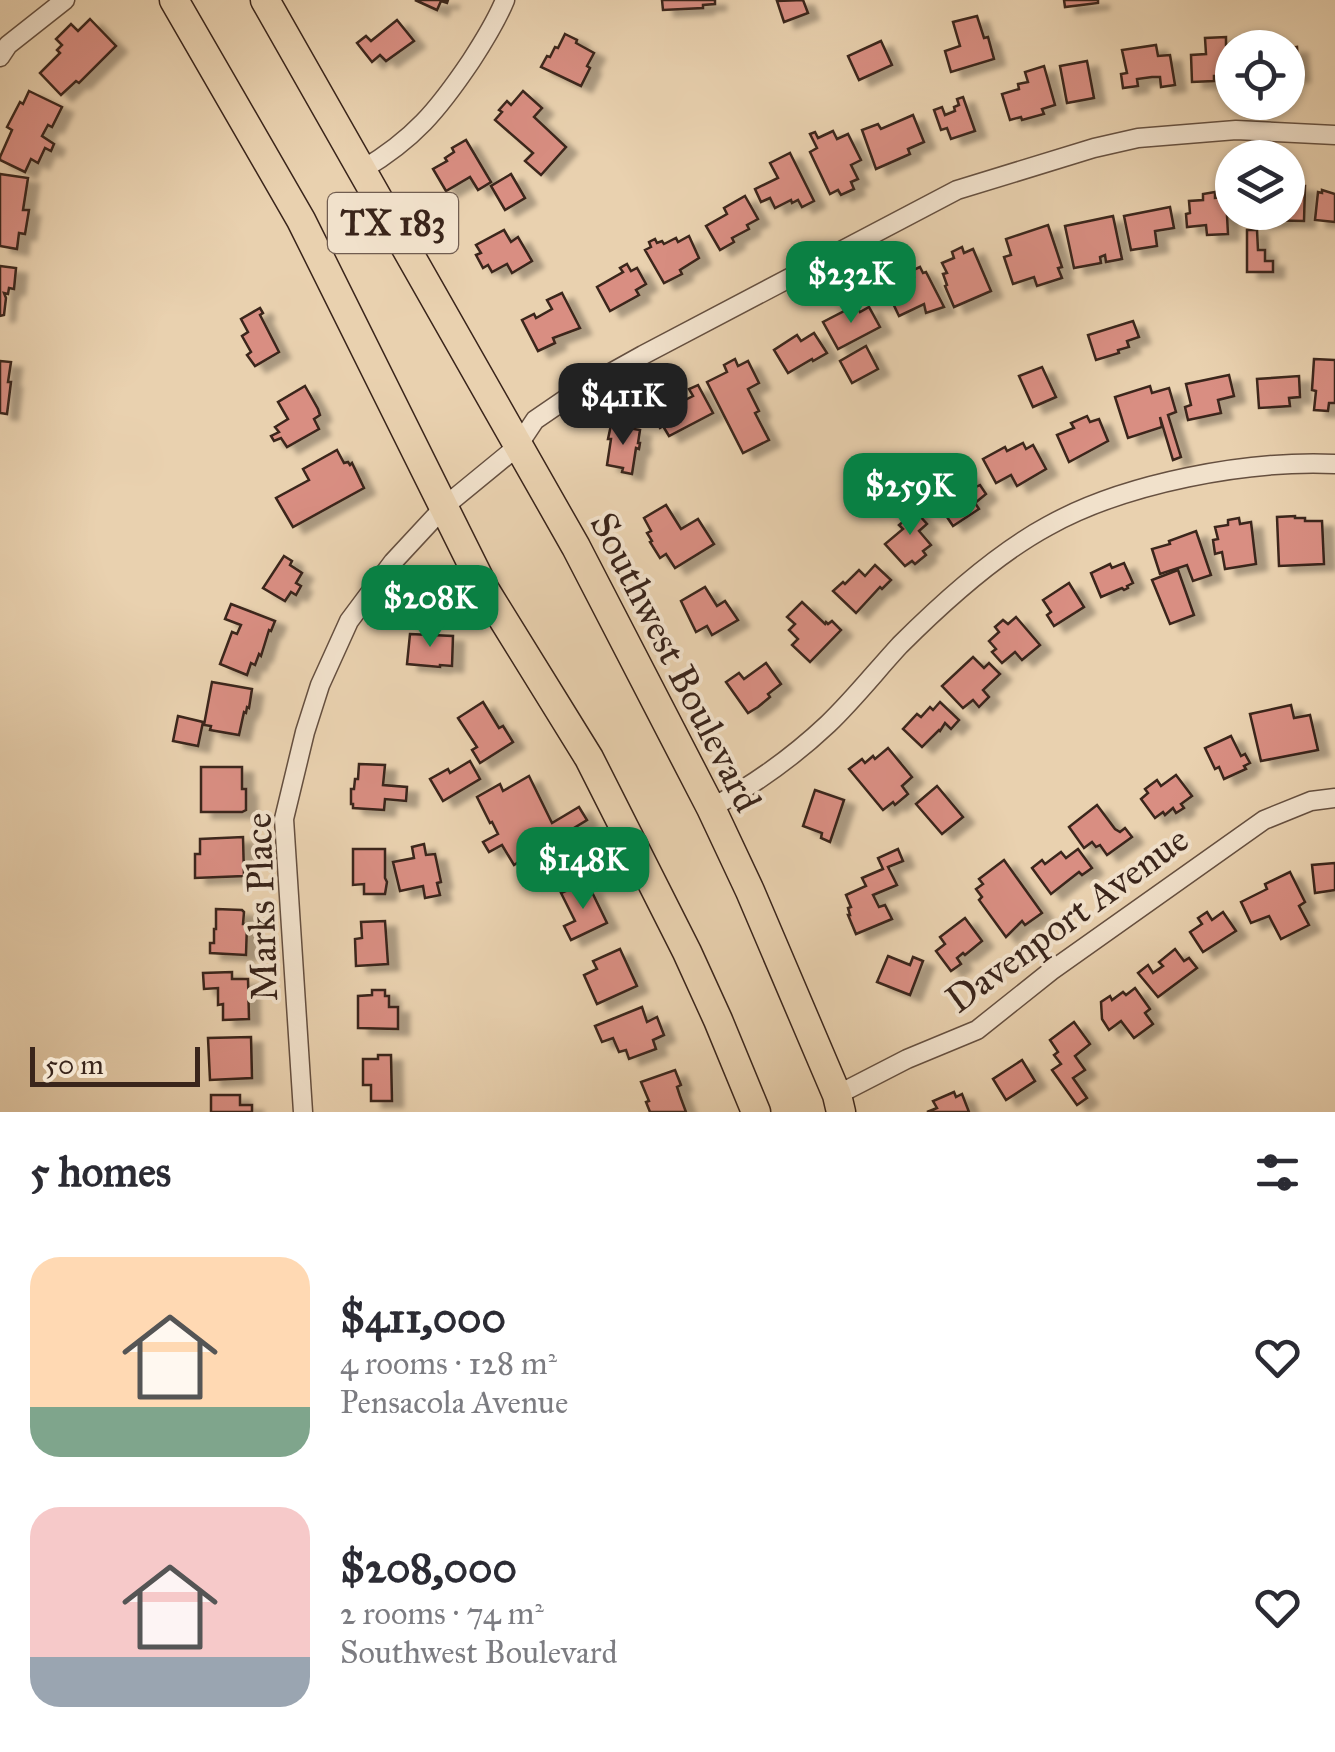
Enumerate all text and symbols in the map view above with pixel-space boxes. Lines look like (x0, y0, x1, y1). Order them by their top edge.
map controls (1215, 30, 1305, 230)
button: locate (1215, 30, 1305, 120)
button: layers (1215, 140, 1305, 230)
road number: TX 183 (328, 193, 458, 253)
pin: $232K (781, 241, 921, 326)
text: $232K (808, 254, 894, 293)
pin: $411K (553, 363, 693, 448)
text: $411K (580, 376, 666, 415)
pin: $259K (840, 453, 980, 538)
text: $259K (865, 466, 955, 505)
street label: Southwest Boulevard (581, 505, 771, 819)
pin: $208K (360, 565, 500, 650)
text: $208K (383, 578, 477, 617)
street label: Marks Place (235, 812, 287, 1002)
street label: Davenport Avenue (937, 816, 1197, 1022)
pin: $148K (513, 827, 653, 912)
text: $148K (538, 840, 628, 879)
scale bar (30, 1042, 200, 1086)
text: 50 m (45, 1047, 104, 1082)
icon: filters (1250, 1145, 1305, 1200)
text: 5 homes (30, 1146, 171, 1198)
text: $411,000 (340, 1292, 506, 1344)
icon: home (110, 1297, 230, 1417)
icon: heart (1250, 1330, 1305, 1385)
text: 4 rooms · 128 m² (340, 1344, 557, 1383)
text: Pensacola Avenue (340, 1383, 568, 1422)
text: $208,000 (340, 1542, 517, 1594)
icon: home (110, 1547, 230, 1667)
icon: heart (1250, 1580, 1305, 1635)
text: 2 rooms · 74 m² (340, 1594, 544, 1633)
text: Southwest Boulevard (340, 1633, 618, 1672)

